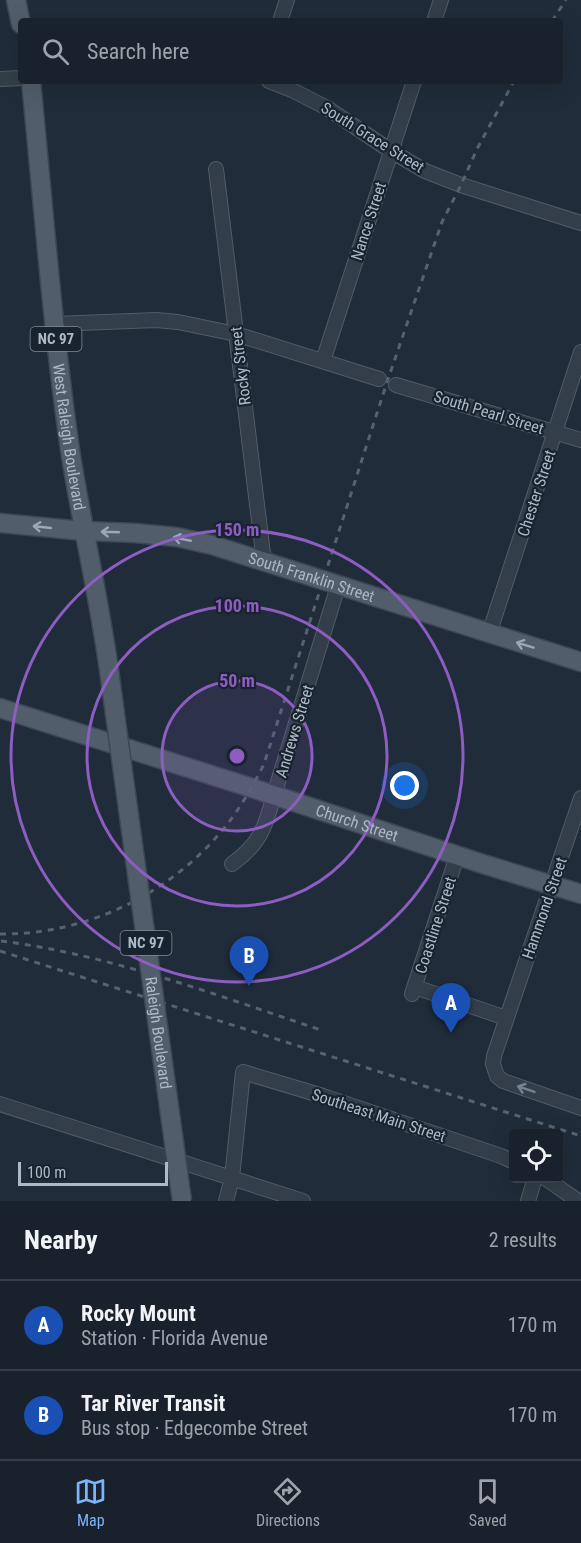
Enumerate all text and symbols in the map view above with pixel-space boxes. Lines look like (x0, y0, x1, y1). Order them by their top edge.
search box (18, 18, 563, 84)
icon: search (39, 35, 72, 68)
text: Search here (87, 39, 189, 64)
street label: South Grace Street (318, 98, 428, 177)
street label: Nance Street (347, 179, 390, 263)
street label: Rocky Street (226, 325, 255, 406)
road number: NC 97 (31, 327, 82, 351)
street label: West Raleigh Boulevard (49, 363, 89, 512)
street label: South Pearl Street (432, 387, 546, 438)
street label: Chester Street (514, 447, 559, 539)
text: 150 m (215, 519, 259, 540)
one-way arrow (32, 521, 52, 532)
one-way arrow (100, 526, 120, 538)
one-way arrow (173, 533, 192, 544)
street label: South Franklin Street (246, 548, 377, 606)
text: 100 m (215, 595, 259, 616)
one-way arrow (516, 639, 535, 650)
text: 50 m (219, 670, 255, 691)
street label: Andrews Street (271, 682, 318, 780)
centre of rings (227, 746, 247, 766)
your location (390, 771, 419, 800)
street label: Church Street (313, 801, 401, 846)
street label: Hammond Street (518, 854, 571, 962)
street label: Coastline Street (411, 874, 460, 976)
road number: NC 97 (120, 931, 172, 955)
pin: B (230, 936, 268, 986)
street label: Raleigh Boulevard (141, 976, 175, 1090)
pin: A (432, 984, 470, 1033)
one-way arrow (517, 1083, 536, 1094)
street label: Southeast Main Street (309, 1085, 448, 1146)
map controls (509, 1129, 563, 1183)
button: locate (509, 1129, 563, 1183)
scale bar (18, 1159, 168, 1186)
text: 100 m (27, 1163, 66, 1182)
text: Nearby (24, 1225, 98, 1255)
text: 2 results (489, 1228, 557, 1252)
text: Rocky Mount (81, 1301, 196, 1326)
text: A (38, 1313, 49, 1337)
text: 170 m (508, 1313, 557, 1337)
text: Station · Florida Avenue (81, 1326, 268, 1350)
text: Tar River Transit (81, 1391, 225, 1416)
text: B (38, 1403, 49, 1427)
text: 170 m (508, 1403, 557, 1427)
text: Bus stop · Edgecombe Street (81, 1416, 308, 1440)
tab: Map (74, 1475, 107, 1530)
tab: Directions (256, 1475, 320, 1530)
tab: Saved (469, 1475, 507, 1530)

